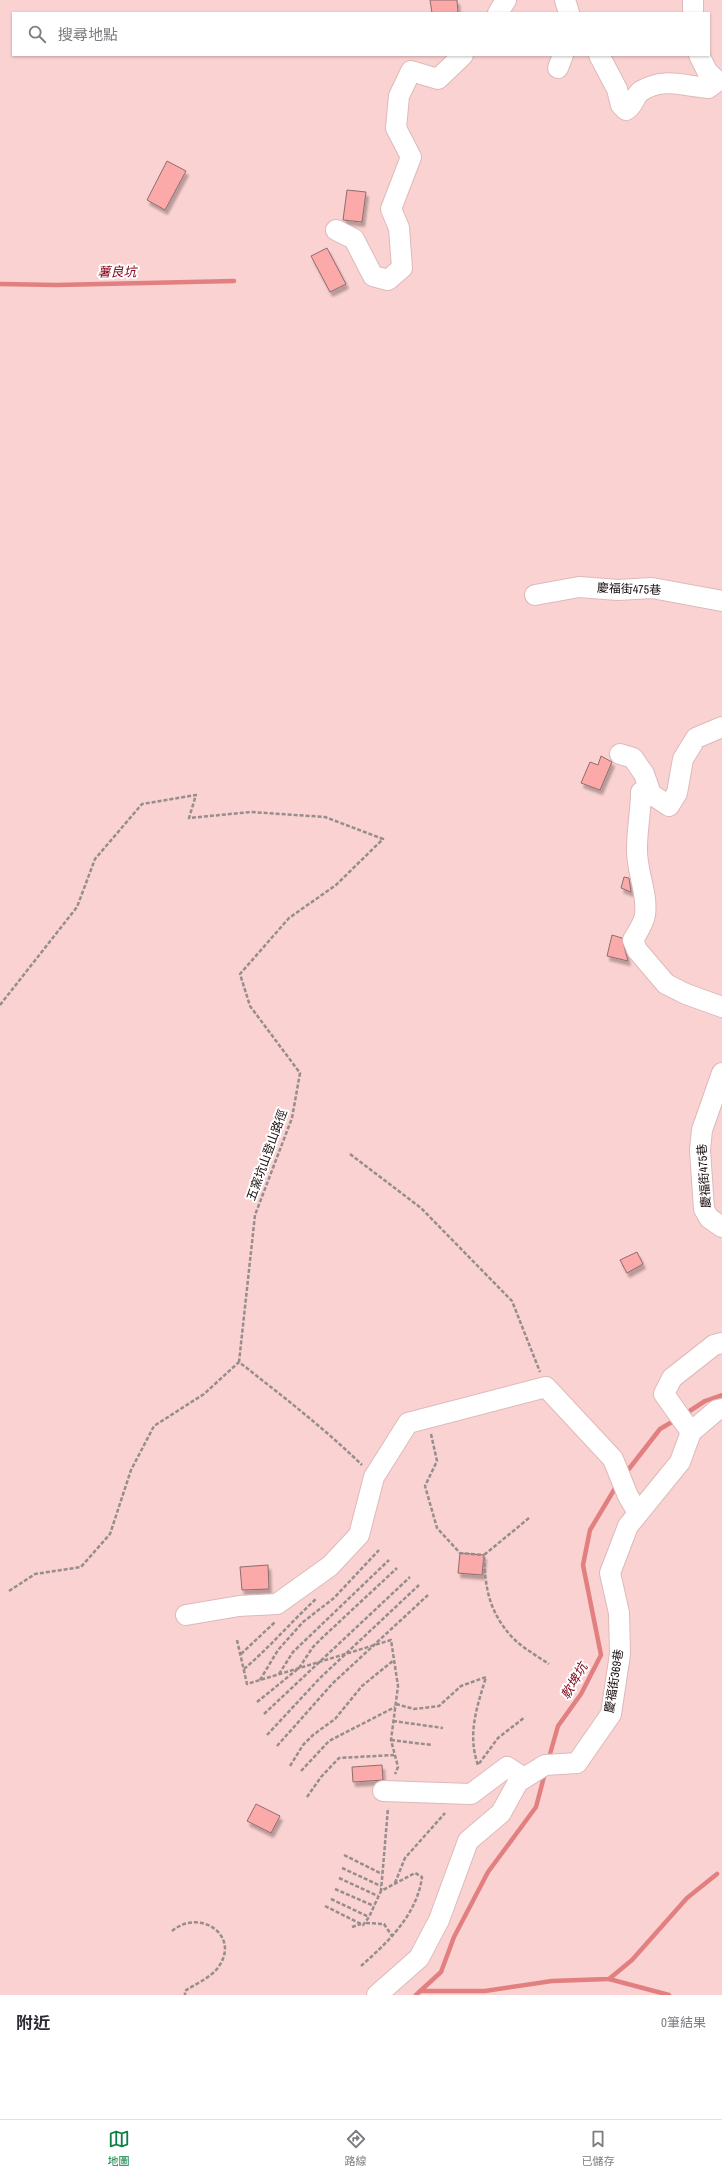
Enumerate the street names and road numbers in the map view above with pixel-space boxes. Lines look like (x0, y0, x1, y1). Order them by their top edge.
street label: 慶福街475巷 (597, 580, 661, 598)
street label: 五窯坑山登山路徑 (243, 1107, 291, 1203)
street label: 慶福街475巷 (694, 1143, 714, 1209)
street label: 慶福街369巷 (601, 1648, 627, 1714)

